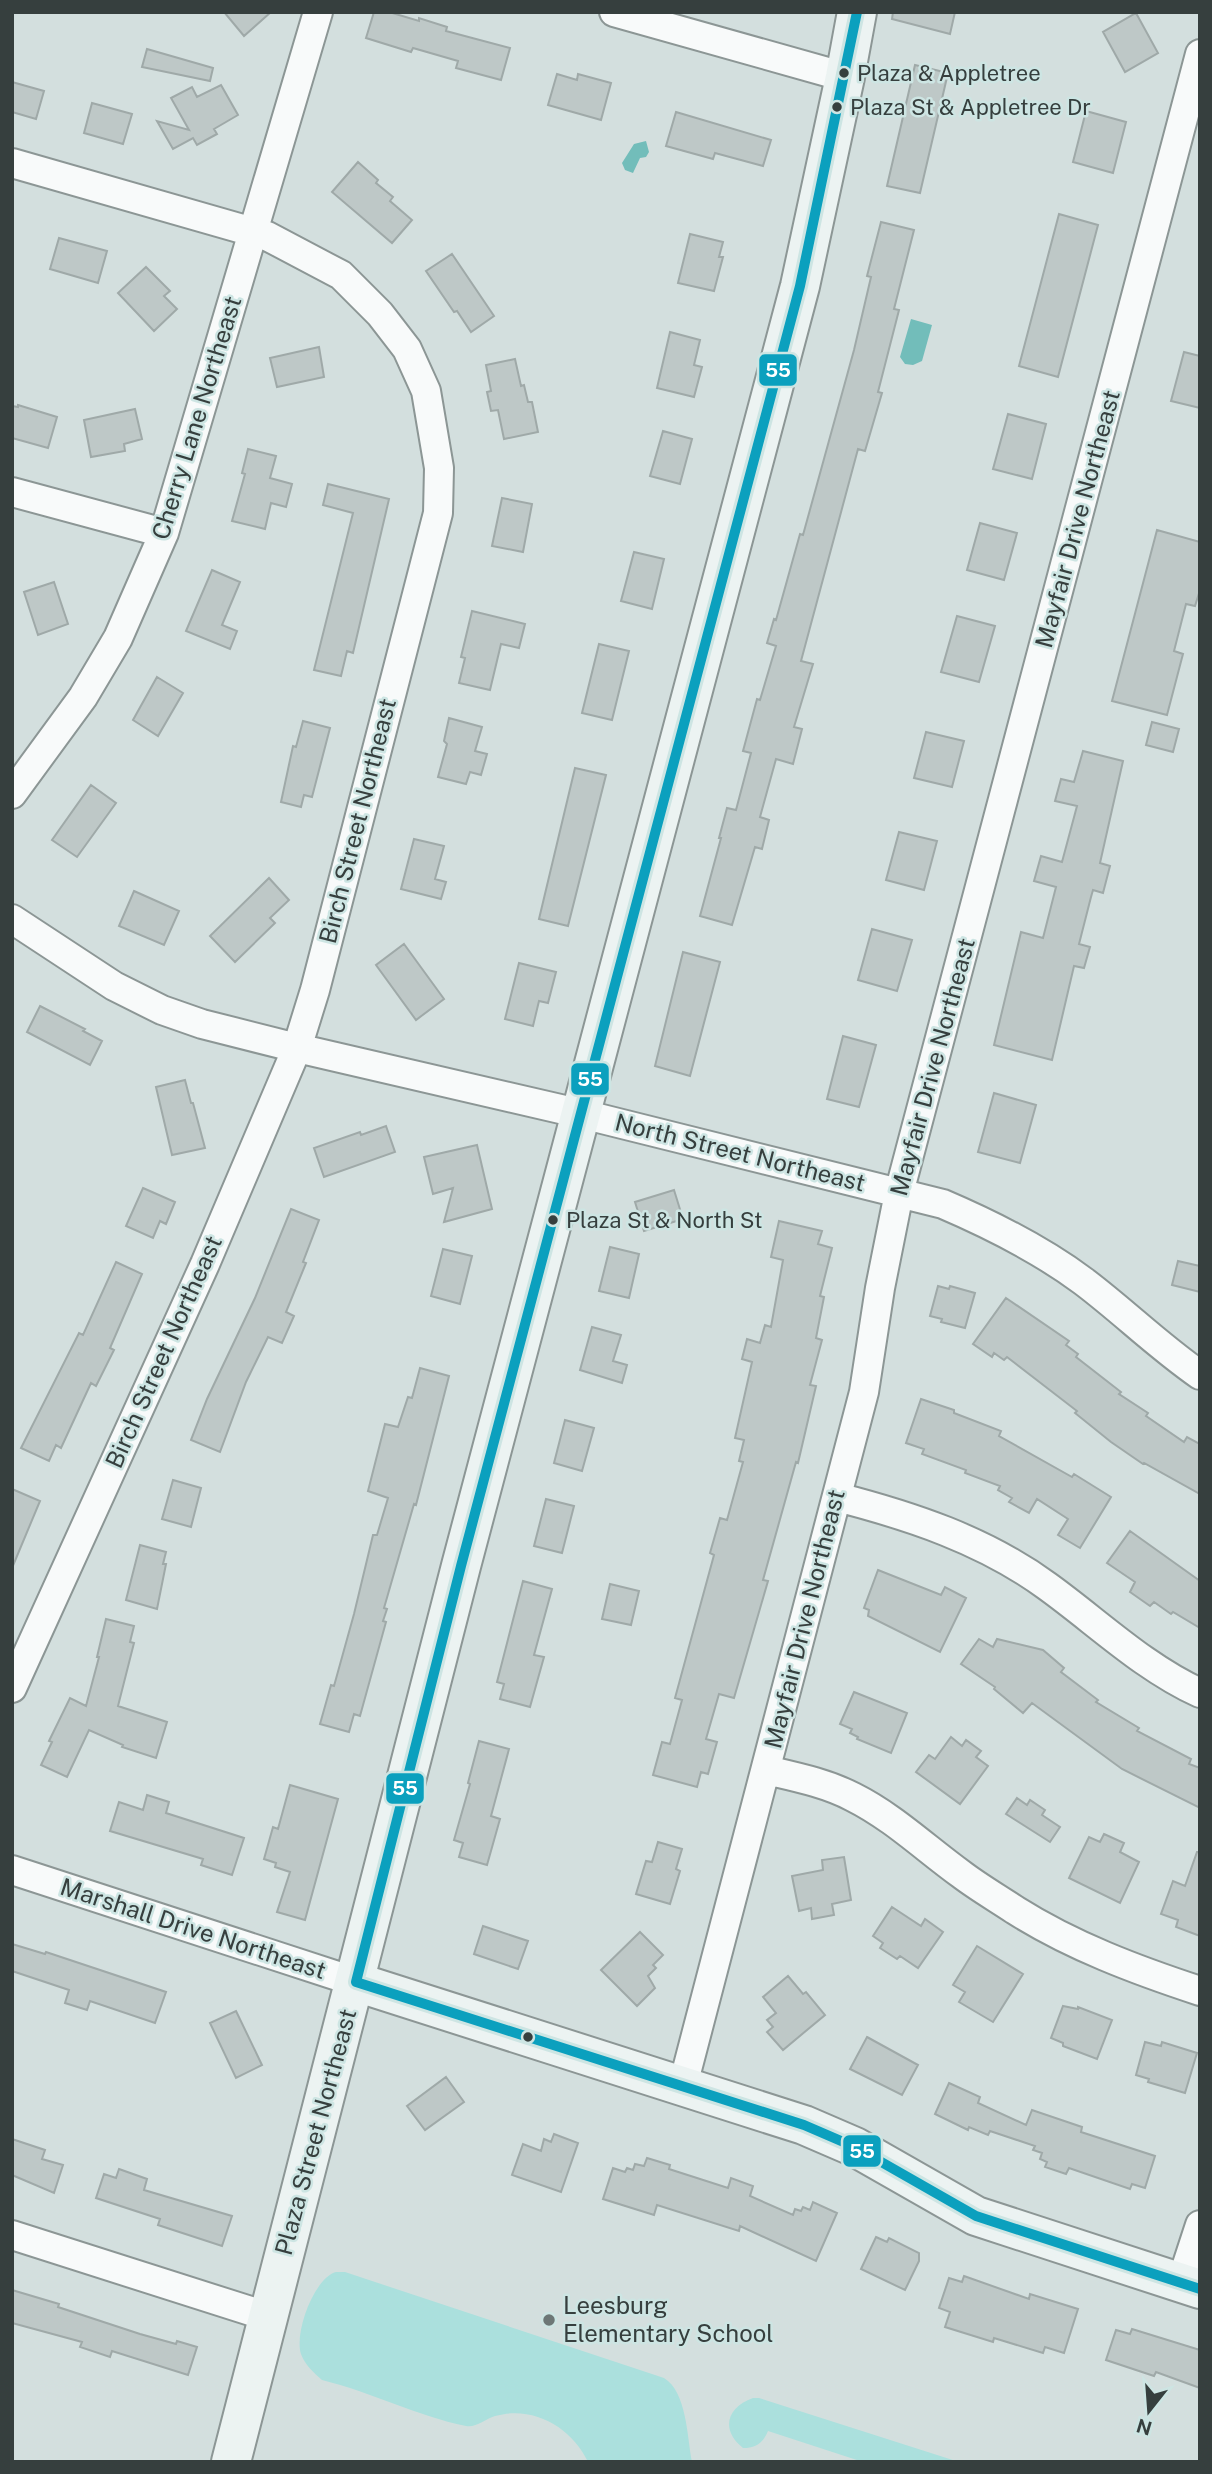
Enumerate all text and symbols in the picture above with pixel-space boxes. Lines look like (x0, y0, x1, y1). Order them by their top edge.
place label: Plaza & Appletree (857, 60, 1041, 86)
marker: Plaza & Appletree (837, 66, 851, 80)
place label: Plaza St & Appletree Dr (850, 94, 1091, 120)
marker: Plaza St & Appletree Dr (830, 100, 844, 114)
street label: Cherry Lane Northeast (146, 293, 246, 543)
line badge: 55 (758, 353, 798, 387)
text: 55 (765, 359, 791, 381)
street label: Mayfair Drive Northeast (1029, 387, 1125, 651)
street label: Birch Street Northeast (313, 695, 401, 946)
street label: Mayfair Drive Northeast (884, 935, 980, 1199)
line badge: 55 (570, 1062, 610, 1096)
text: 55 (577, 1068, 603, 1090)
street label: North Street Northeast (612, 1107, 868, 1197)
place label: Plaza St & North St (566, 1207, 763, 1233)
marker: Plaza St & North St (546, 1213, 560, 1227)
street label: Birch Street Northeast (99, 1231, 227, 1472)
street label: Mayfair Drive Northeast (758, 1486, 850, 1751)
line badge: 55 (385, 1772, 425, 1805)
text: 55 (392, 1777, 418, 1799)
street label: Marshall Drive Northeast (57, 1872, 330, 1984)
street label: Plaza Street Northeast (269, 2006, 361, 2258)
unlabelled marker (521, 2030, 535, 2044)
line badge: 55 (842, 2134, 882, 2168)
text: 55 (849, 2140, 875, 2162)
place label: Leesburg Elementary School (563, 2291, 774, 2347)
marker: Leesburg Elementary School (541, 2312, 557, 2328)
north arrow (1114, 2376, 1184, 2446)
text: N (1134, 2415, 1154, 2440)

